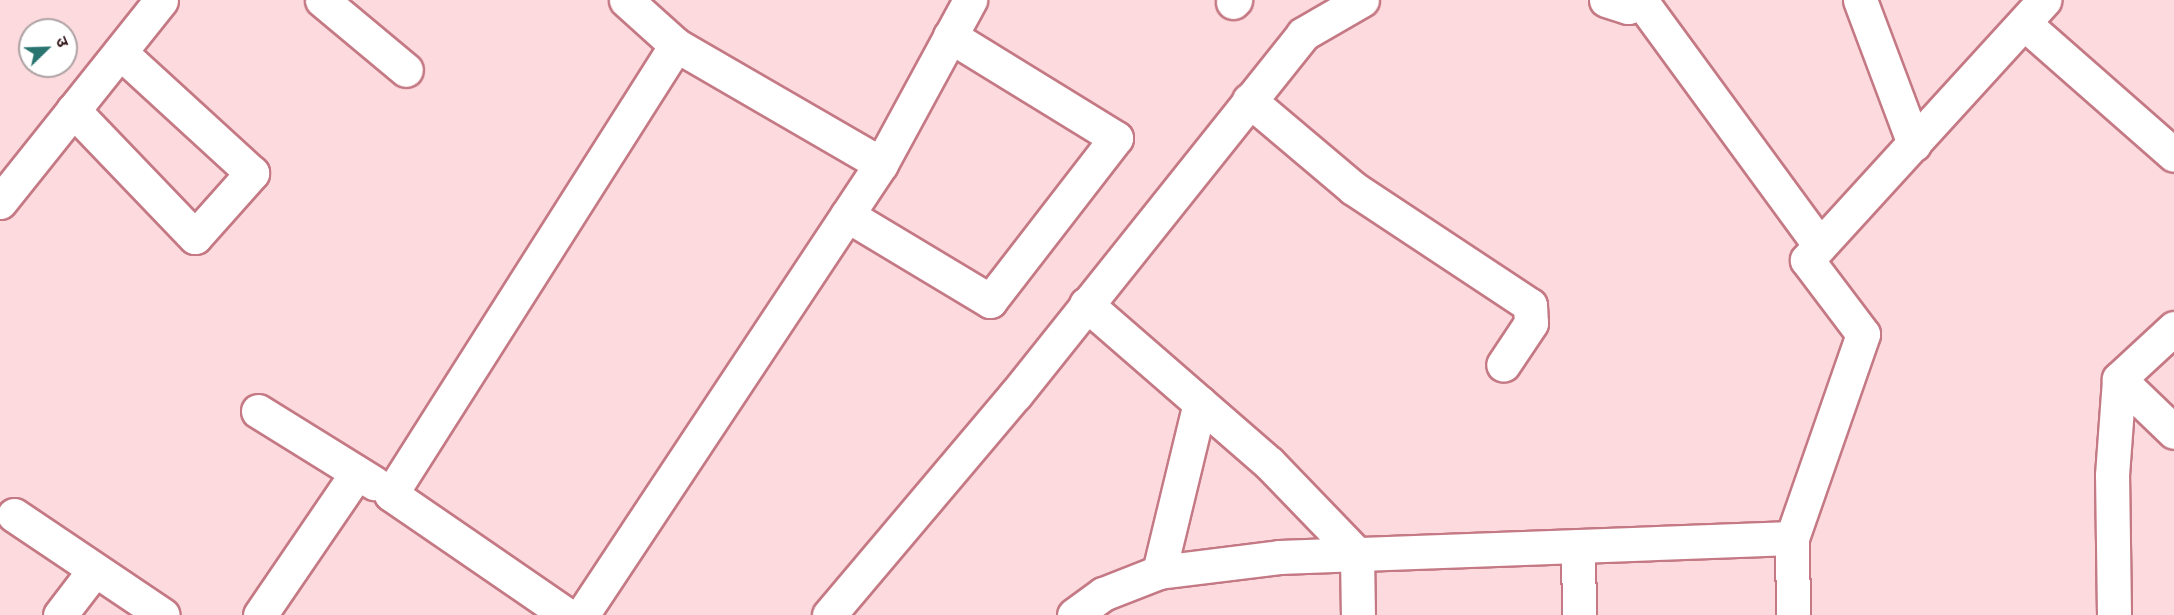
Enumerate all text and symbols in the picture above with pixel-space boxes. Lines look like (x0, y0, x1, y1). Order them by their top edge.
north arrow (18, 18, 78, 78)
text: उ (51, 33, 75, 50)

